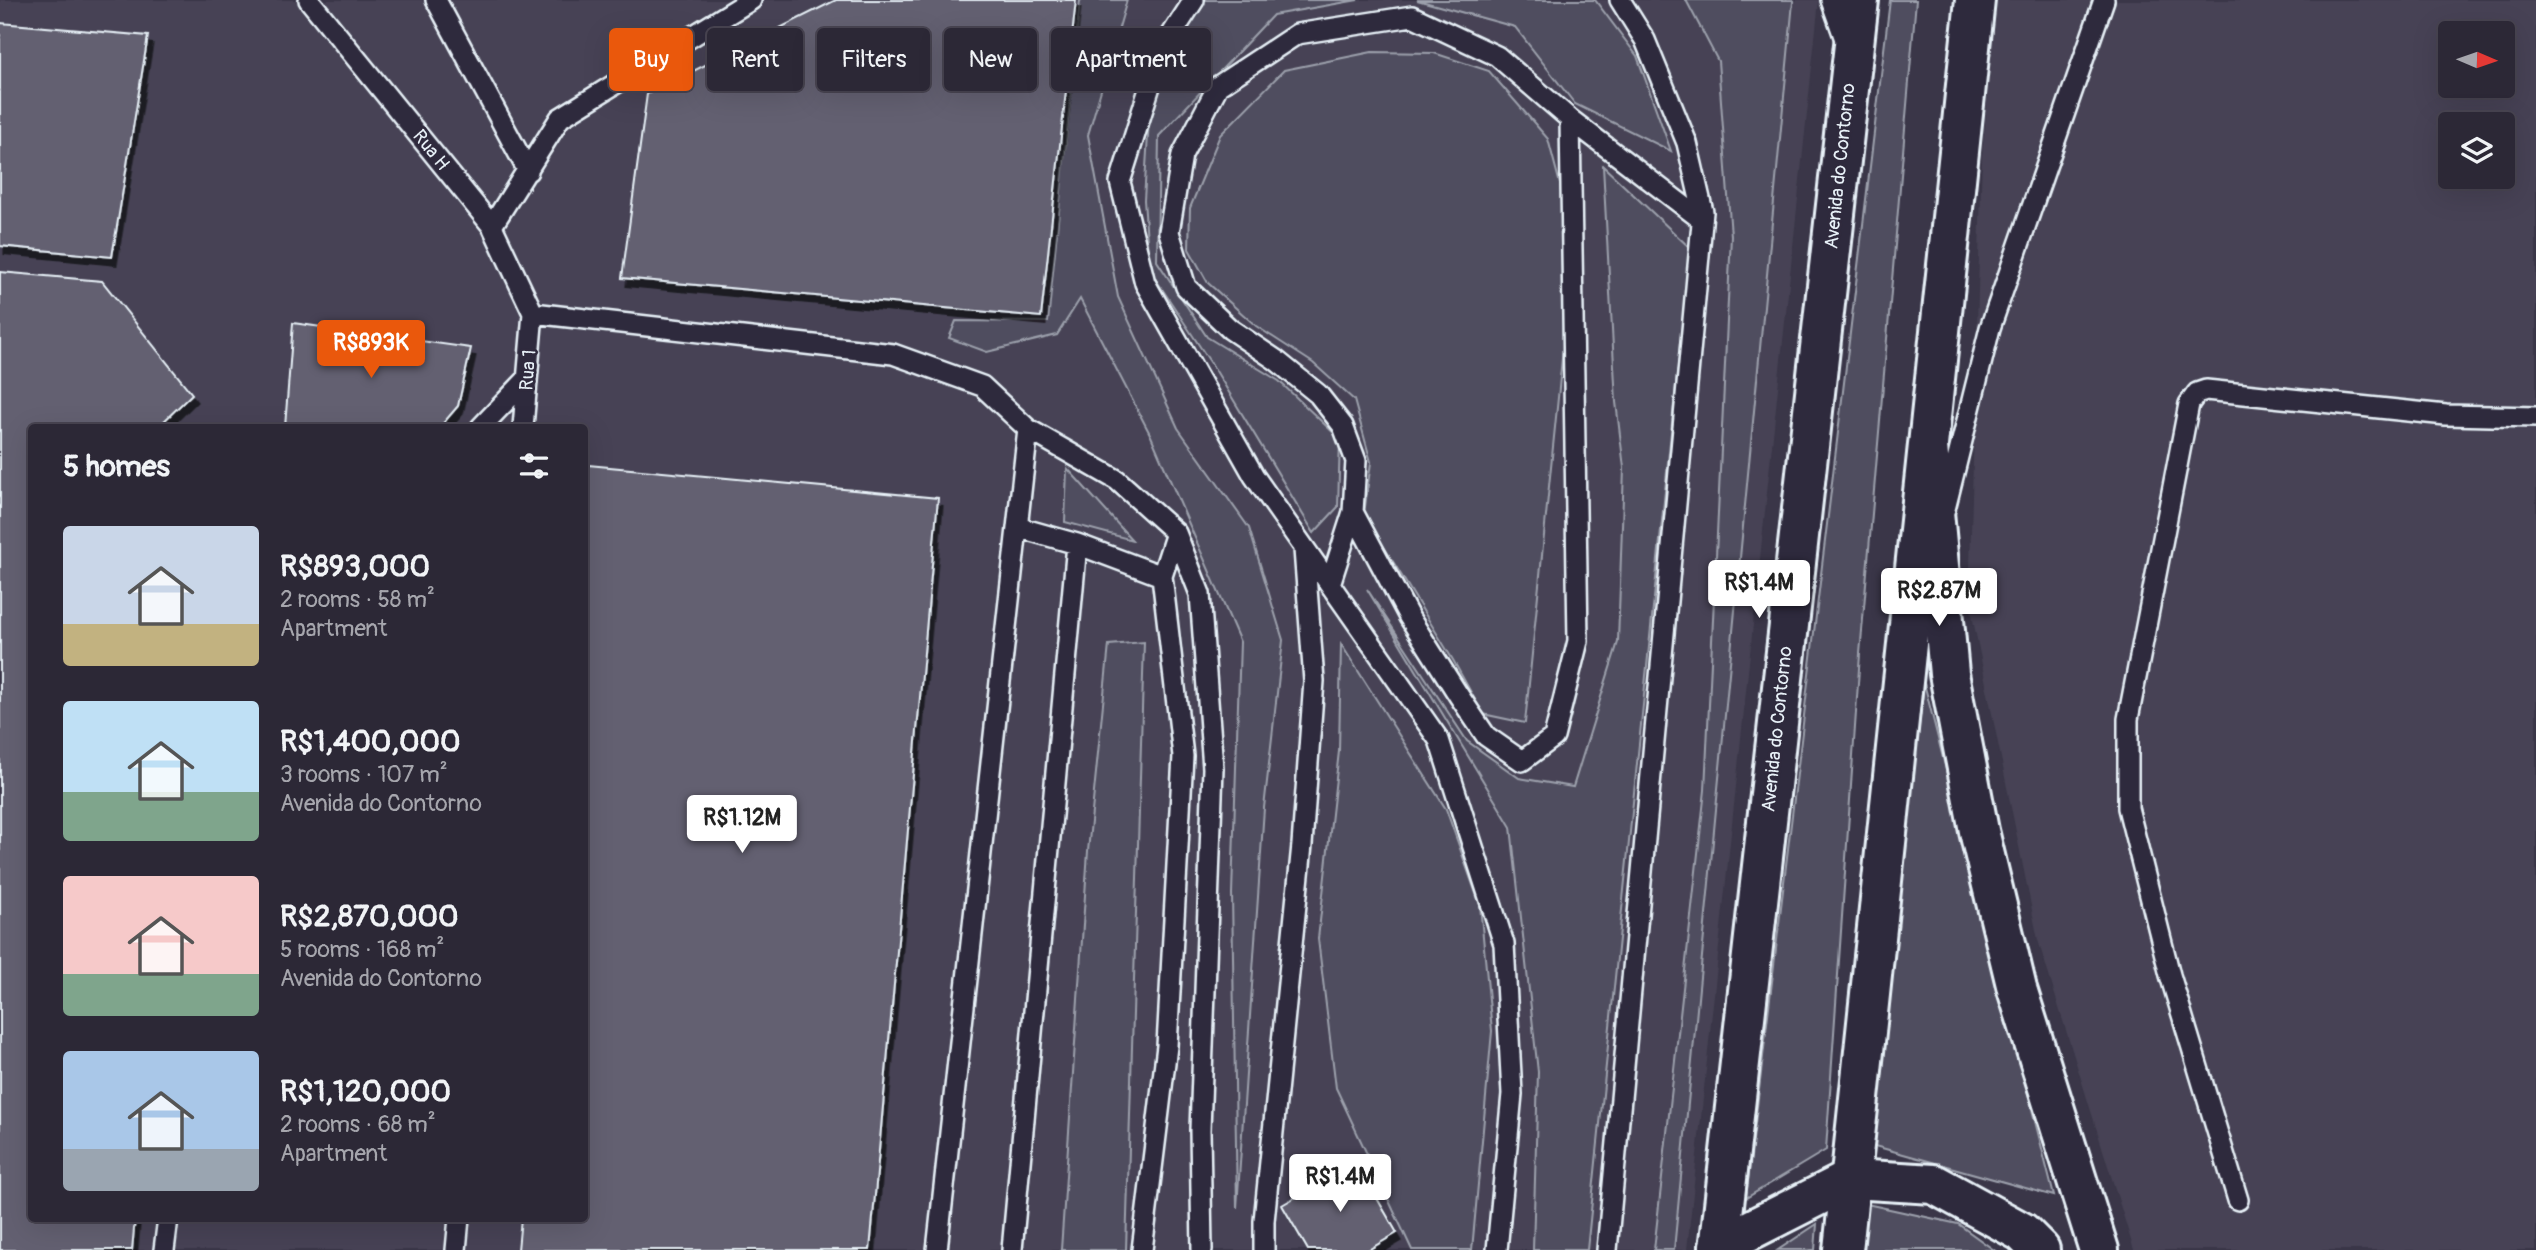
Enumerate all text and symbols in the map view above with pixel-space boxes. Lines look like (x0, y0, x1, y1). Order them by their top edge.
north arrow (2438, 21, 2515, 98)
map controls (2438, 21, 2515, 189)
chip: Buy (609, 28, 693, 91)
chip: Rent (707, 28, 803, 91)
chip: Filters (817, 28, 930, 91)
chip: New (944, 28, 1037, 91)
chip: Apartment (1051, 28, 1211, 91)
street label: Avenida do Contorno (1819, 82, 1861, 250)
button: layers (2438, 112, 2515, 189)
street label: Rua H (407, 125, 455, 175)
pin: R$893K (314, 320, 428, 380)
text: R$893K (333, 328, 409, 357)
street label: Rua 1 (514, 349, 542, 391)
icon: filters (515, 447, 553, 485)
text: 5 homes (63, 448, 170, 485)
text: R$893,000 (280, 548, 430, 585)
icon: home (119, 554, 203, 638)
pin: R$1.4M (1702, 560, 1816, 620)
text: R$1.4M (1724, 568, 1794, 597)
pin: R$2.87M (1874, 568, 2004, 628)
text: R$2.87M (1897, 576, 1981, 605)
text: 2 rooms · 58 m² (280, 585, 435, 614)
text: Apartment (280, 614, 387, 643)
street label: Avenida do Contorno (1756, 645, 1798, 813)
text: R$1,400,000 (280, 723, 460, 760)
icon: home (119, 729, 203, 813)
text: 3 rooms · 107 m² (280, 760, 448, 789)
text: Avenida do Contorno (280, 789, 482, 818)
pin: R$1.12M (677, 796, 807, 855)
text: R$1.12M (703, 803, 781, 832)
text: R$2,870,000 (280, 898, 459, 935)
icon: home (119, 904, 203, 988)
text: 5 rooms · 168 m² (280, 935, 444, 964)
text: Avenida do Contorno (280, 964, 482, 993)
text: R$1,120,000 (280, 1073, 451, 1110)
icon: home (119, 1079, 203, 1163)
text: 2 rooms · 68 m² (280, 1110, 436, 1139)
text: Apartment (280, 1139, 387, 1168)
pin: R$1.4M (1283, 1154, 1397, 1214)
text: R$1.4M (1305, 1162, 1375, 1191)

